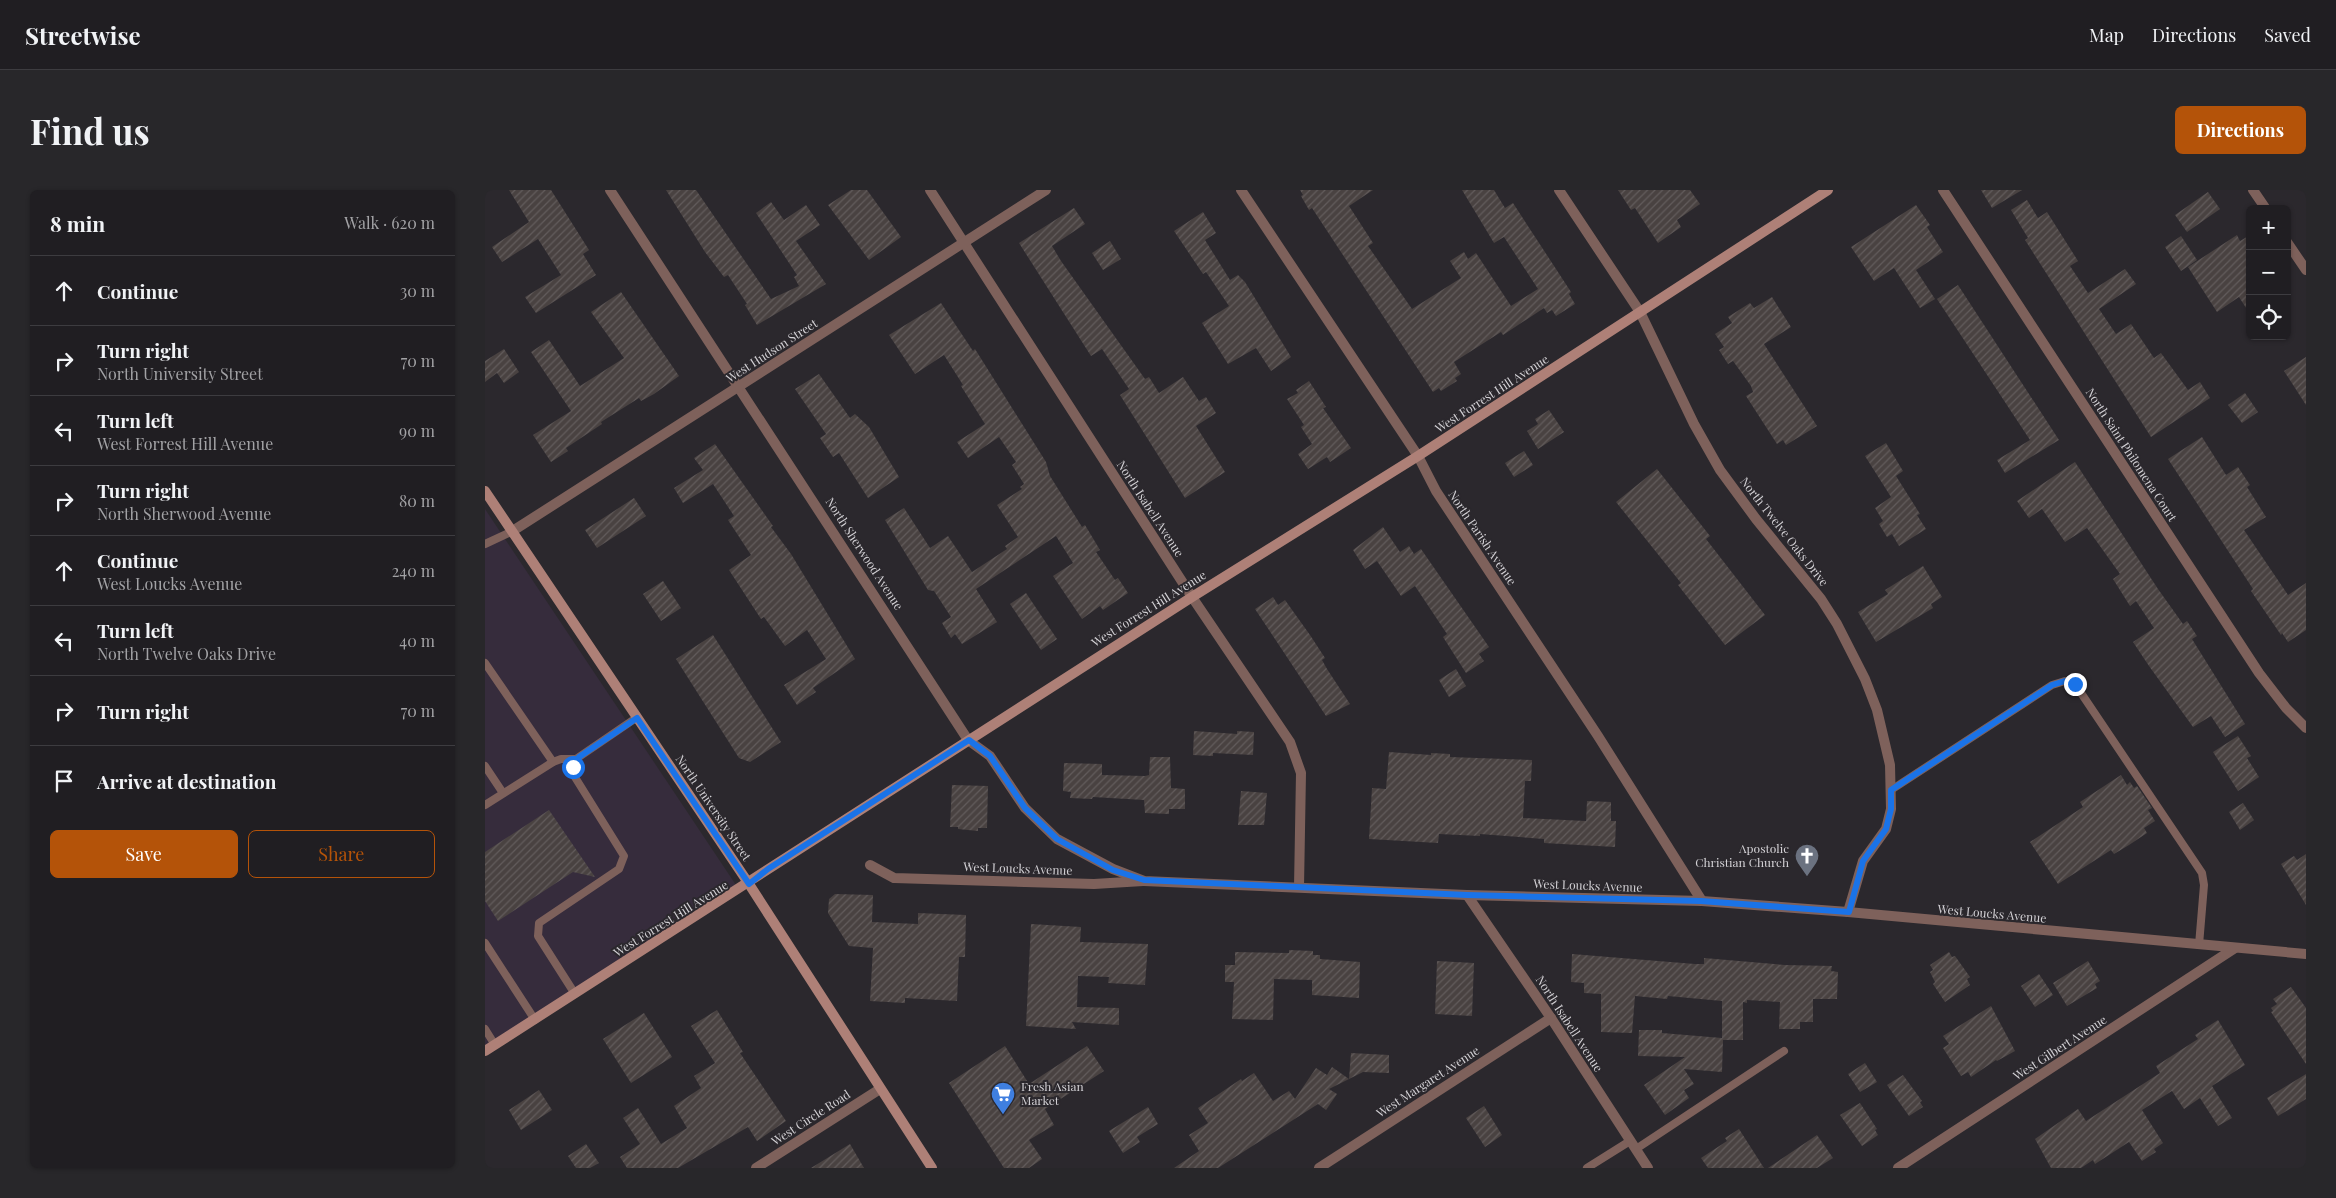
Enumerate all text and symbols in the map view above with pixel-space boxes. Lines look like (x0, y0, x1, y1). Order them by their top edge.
text: Streetwise (25, 19, 141, 51)
text: Map (2089, 23, 2124, 47)
text: Directions (2152, 23, 2236, 47)
text: Saved (2264, 23, 2311, 47)
button: Directions (2175, 106, 2306, 154)
text: Find us (30, 107, 150, 154)
map controls (2246, 205, 2291, 340)
button: + (2246, 205, 2291, 250)
text: 8 min (50, 209, 105, 237)
text: Walk · 620 m (344, 212, 435, 233)
button: − (2246, 250, 2291, 295)
icon: ahead (50, 277, 78, 305)
text: Continue (97, 278, 178, 304)
text: 30 m (400, 280, 435, 301)
button: locate (2246, 295, 2291, 340)
street label: West Hudson Street (722, 314, 821, 386)
text: Turn right (97, 337, 189, 363)
icon: right (50, 347, 78, 375)
text: 70 m (401, 350, 435, 371)
street label: West Forrest Hill Avenue (1431, 350, 1551, 436)
text: North University Street (97, 363, 263, 384)
street label: North Saint Philomena Court (2083, 385, 2181, 525)
text: Turn left (97, 407, 174, 433)
icon: left (50, 417, 78, 445)
text: 90 m (399, 420, 435, 441)
text: West Forrest Hill Avenue (97, 433, 273, 454)
street label: North Isabell Avenue (1114, 457, 1188, 560)
street label: North Twelve Oaks Drive (1737, 474, 1832, 589)
text: Turn right (97, 477, 189, 503)
icon: right (50, 487, 78, 515)
street label: North Parish Avenue (1445, 487, 1520, 588)
text: 80 m (399, 490, 435, 511)
street label: North Sherwood Avenue (822, 494, 907, 613)
text: North Sherwood Avenue (97, 503, 271, 524)
text: Continue (97, 547, 178, 573)
icon: ahead (50, 557, 78, 585)
text: 240 m (392, 560, 435, 581)
street label: West Forrest Hill Avenue (1087, 566, 1209, 650)
text: West Loucks Avenue (97, 573, 242, 594)
text: Turn left (97, 617, 174, 643)
icon: left (50, 627, 78, 655)
text: 40 m (399, 630, 435, 651)
text: North Twelve Oaks Drive (97, 643, 276, 664)
route end (2064, 673, 2087, 696)
icon: right (50, 697, 78, 725)
text: Turn right (97, 698, 189, 724)
text: 70 m (401, 700, 435, 721)
street label: North University Street (672, 751, 756, 864)
route start (562, 756, 585, 779)
icon: arrive (50, 767, 78, 795)
text: Arrive at destination (97, 768, 277, 794)
button: Save (50, 830, 238, 878)
button: Share (248, 830, 435, 878)
place label: Apostolic Christian Church (1695, 840, 1789, 870)
church icon: Apostolic Christian Church (1794, 843, 1820, 877)
street label: West Loucks Avenue (962, 858, 1073, 878)
street label: West Loucks Avenue (1532, 875, 1643, 895)
street label: West Forrest Hill Avenue (609, 876, 731, 960)
street label: West Loucks Avenue (1936, 900, 2047, 926)
street label: North Isabell Avenue (1533, 972, 1607, 1075)
street label: West Gilbert Avenue (2009, 1011, 2109, 1084)
street label: West Margaret Avenue (1372, 1042, 1482, 1121)
place label: Fresh Asian Market (1021, 1078, 1084, 1108)
supermarket icon: Fresh Asian Market (990, 1081, 1016, 1115)
street label: West Circle Road (767, 1086, 853, 1149)

